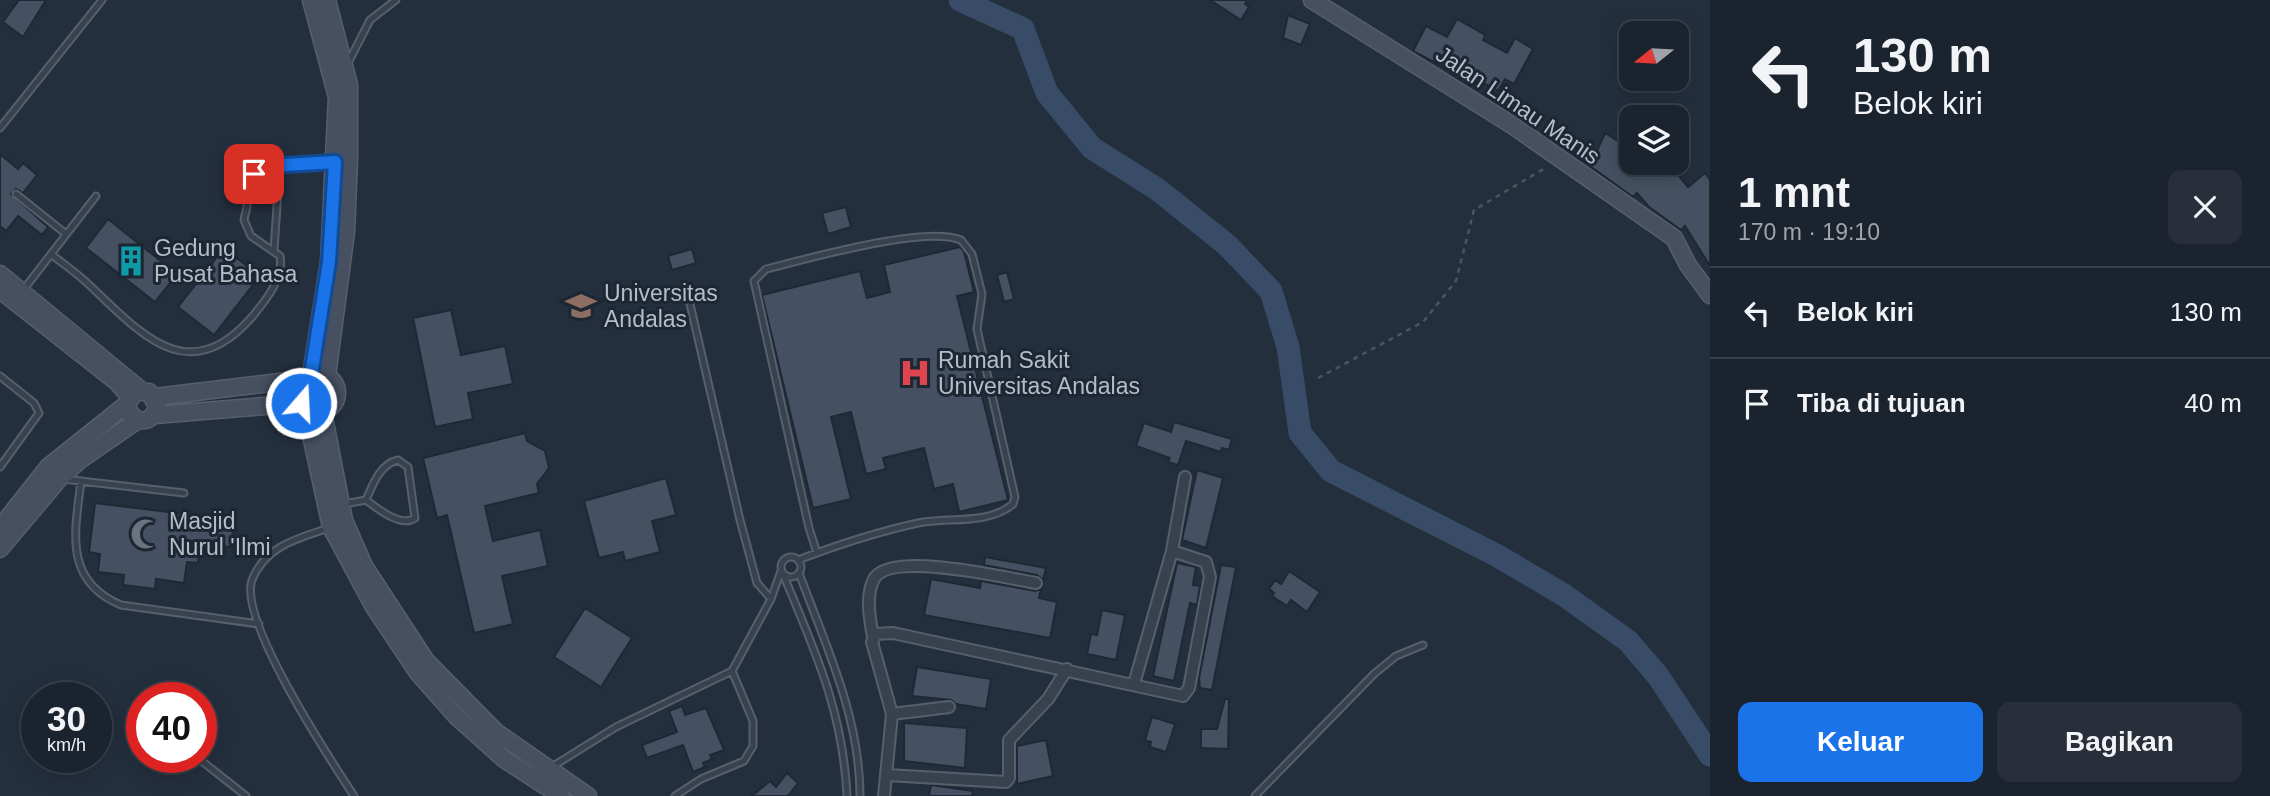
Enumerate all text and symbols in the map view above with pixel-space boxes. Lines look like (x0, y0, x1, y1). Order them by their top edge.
north arrow (1619, 21, 1689, 91)
map controls (1619, 21, 1689, 175)
icon: left (1738, 28, 1829, 119)
text: 130 m (1853, 28, 1992, 82)
street label: Jalan Limau Manis (1431, 41, 1605, 169)
text: Belok kiri (1853, 85, 1983, 121)
button: layers (1619, 105, 1689, 175)
pin (224, 144, 284, 204)
icon: arrive (235, 155, 273, 193)
text: 1 mnt (1738, 169, 1850, 216)
button: close (2168, 170, 2242, 244)
text: 170 m · 19:10 (1738, 219, 1880, 245)
place label: Gedung Pusat Bahasa (154, 235, 297, 287)
building icon: Gedung Pusat Bahasa (114, 244, 148, 278)
place label: Universitas Andalas (604, 280, 718, 332)
school or university icon: Universitas Andalas (564, 289, 598, 323)
icon: left (1738, 294, 1776, 332)
text: Belok kiri (1797, 297, 1914, 327)
text: 130 m (2170, 297, 2242, 327)
place label: Rumah Sakit Universitas Andalas (938, 347, 1140, 399)
hospital icon: Rumah Sakit Universitas Andalas (898, 356, 932, 390)
position arrow (264, 366, 338, 440)
icon: arrive (1738, 385, 1776, 423)
text: Tiba di tujuan (1797, 388, 1966, 418)
text: 40 m (2184, 388, 2242, 418)
place label: Masjid Nurul 'Ilmi (169, 508, 271, 560)
mosque icon: Masjid Nurul 'Ilmi (129, 517, 163, 551)
speed limit sign: 40 (126, 682, 217, 773)
text: 30 (47, 699, 86, 738)
button: Keluar (1738, 702, 1983, 782)
button: Bagikan (1997, 702, 2242, 782)
text: km/h (47, 735, 86, 755)

